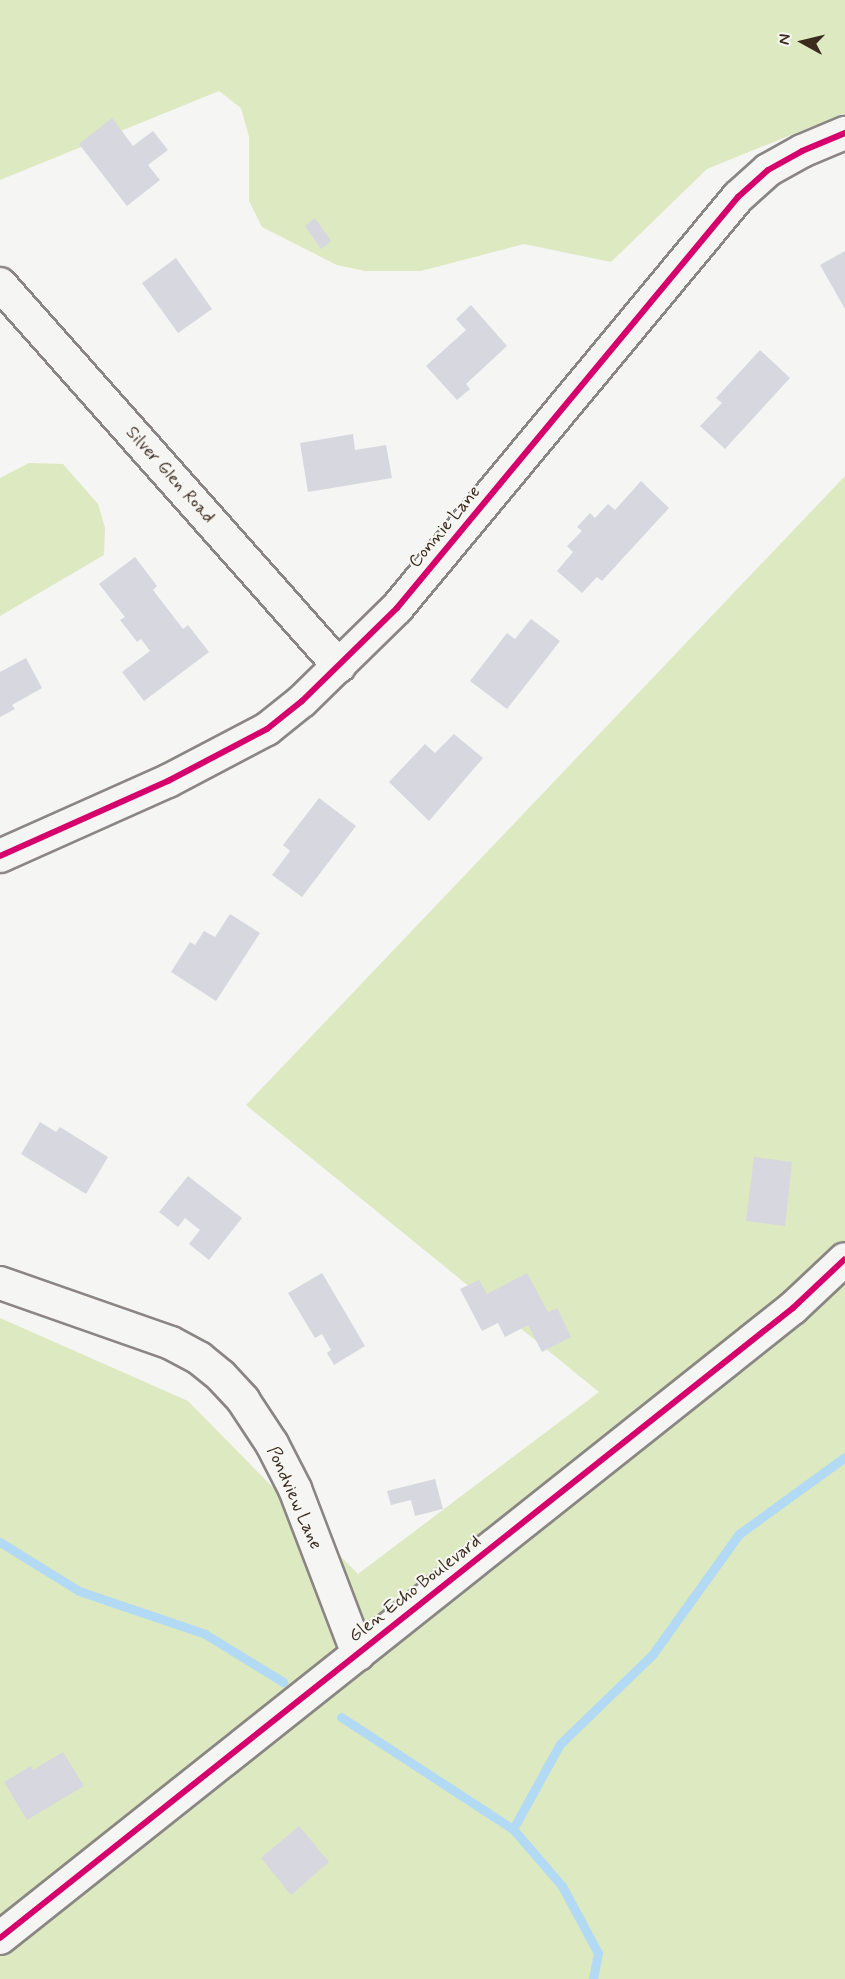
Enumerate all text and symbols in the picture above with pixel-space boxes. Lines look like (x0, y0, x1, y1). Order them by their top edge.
north arrow (773, 12, 833, 72)
text: N (774, 33, 796, 46)
street label: Silver Glen Road (120, 421, 220, 529)
street label: Connie Lane (404, 482, 486, 572)
street label: Pondview Lane (261, 1442, 327, 1554)
street label: Glen Echo Boulevard (347, 1532, 483, 1646)

